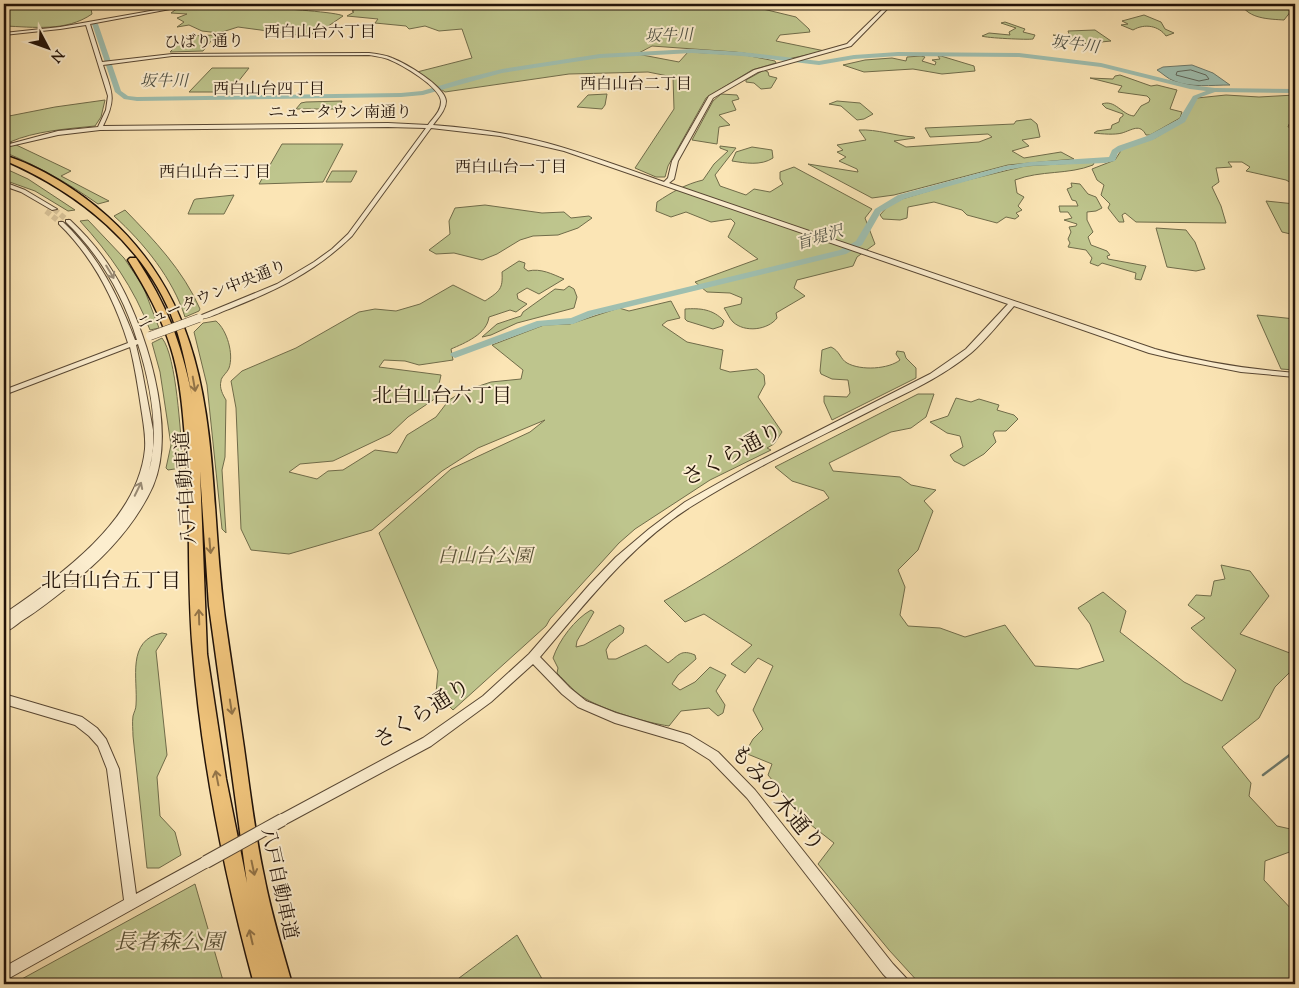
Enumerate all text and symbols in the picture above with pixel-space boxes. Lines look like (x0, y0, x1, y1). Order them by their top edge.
north arrow (22, 22, 72, 72)
district label: 西白山台六丁目 (264, 22, 376, 45)
water label: 坂牛川 (645, 25, 695, 49)
street label: ひばり通り (164, 31, 244, 55)
water label: 坂牛川 (1050, 32, 1102, 61)
text: N (45, 44, 68, 66)
water label: 坂牛川 (140, 71, 190, 94)
district label: 西白山台二丁目 (580, 74, 692, 97)
district label: 西白山台四丁目 (213, 79, 325, 102)
street label: ニュータウン南通り (268, 102, 412, 125)
district label: 西白山台一丁目 (455, 157, 567, 180)
district label: 西白山台三丁目 (159, 162, 271, 185)
water label: 盲堤沢 (794, 220, 848, 257)
street label: ニュータウン中央通り (134, 255, 290, 337)
one-way arrow (106, 264, 116, 278)
one-way arrow (190, 376, 200, 392)
district label: 北白山台六丁目 (372, 383, 512, 412)
street label: さくら通り (677, 416, 789, 496)
street label: 八戸自動車道 (170, 430, 204, 546)
one-way arrow (133, 482, 143, 497)
one-way arrow (205, 537, 215, 553)
park label: 白山台公園 (437, 544, 535, 571)
district label: 北白山台五丁目 (41, 568, 181, 597)
one-way arrow (194, 609, 204, 626)
street label: さくら通り (368, 672, 478, 758)
one-way arrow (226, 698, 236, 714)
street label: もみの木通り (721, 738, 831, 860)
one-way arrow (211, 771, 221, 787)
street label: 八戸自動車道 (253, 825, 303, 943)
one-way arrow (249, 859, 259, 875)
park label: 長者森公園 (114, 928, 227, 960)
one-way arrow (246, 930, 255, 946)

